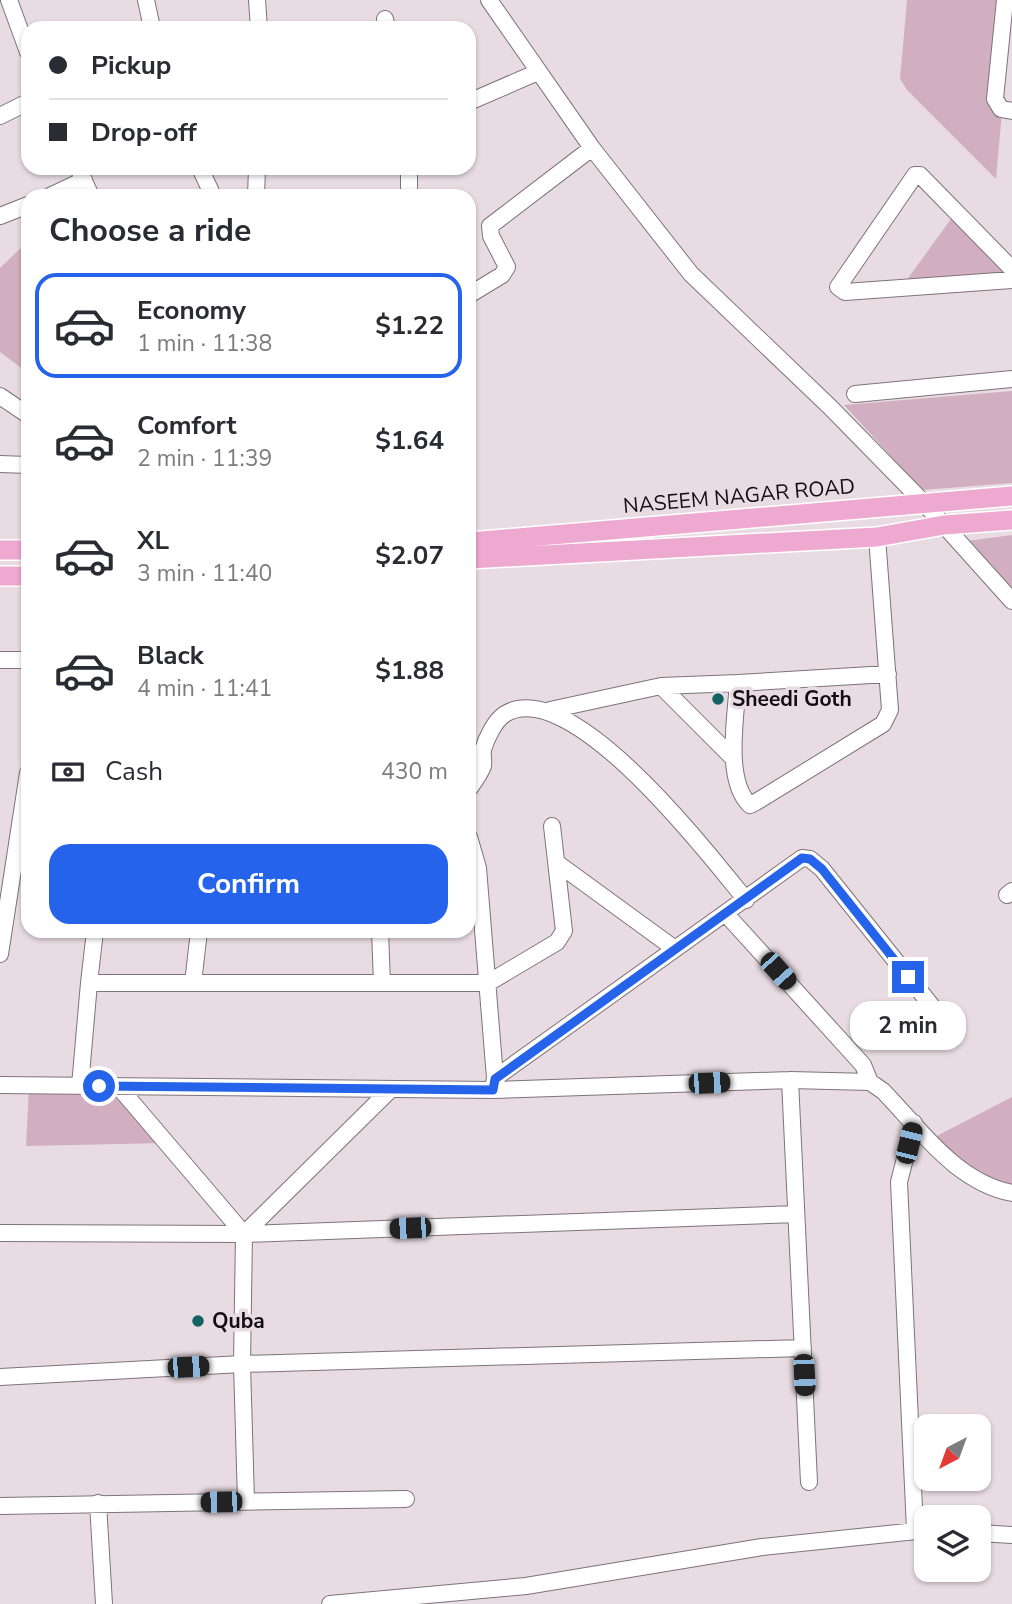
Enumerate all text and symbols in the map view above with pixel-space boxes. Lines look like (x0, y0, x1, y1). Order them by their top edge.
text: Pickup (91, 48, 171, 83)
text: Drop-off (91, 115, 197, 150)
text: Choose a ride (49, 209, 251, 252)
text: Economy (137, 293, 246, 328)
icon: car (53, 294, 116, 357)
text: $1.22 (375, 308, 444, 343)
text: 1 min · 11:38 (137, 328, 272, 359)
text: Comfort (137, 408, 237, 443)
icon: car (53, 409, 116, 472)
text: $1.64 (375, 423, 444, 458)
text: 2 min · 11:39 (137, 443, 272, 474)
street label: NASEEM NAGAR ROAD (622, 472, 856, 520)
text: XL (137, 523, 169, 558)
icon: car (53, 524, 116, 587)
text: $2.07 (375, 538, 444, 573)
text: 3 min · 11:40 (137, 558, 272, 589)
text: Black (137, 638, 204, 673)
icon: car (53, 639, 116, 702)
text: $1.88 (375, 653, 444, 688)
text: 4 min · 11:41 (137, 673, 272, 704)
place label: Sheedi Goth (732, 685, 852, 713)
marker: Sheedi Goth (710, 691, 726, 707)
icon: cash (49, 753, 87, 791)
text: Cash (105, 754, 163, 789)
text: 430 m (381, 756, 448, 787)
button: Confirm (49, 844, 448, 924)
car (757, 948, 800, 994)
route end (892, 961, 924, 993)
callout: 2 min (850, 1002, 966, 1050)
text: 2 min (878, 1010, 938, 1041)
route start (83, 1070, 115, 1102)
car (688, 1072, 731, 1094)
car (894, 1120, 925, 1166)
car (389, 1217, 432, 1239)
place label: Quba (212, 1307, 265, 1335)
marker: Quba (190, 1313, 206, 1329)
car (793, 1353, 816, 1397)
car (167, 1355, 210, 1379)
north arrow (914, 1414, 990, 1491)
map controls (914, 1414, 991, 1582)
car (200, 1491, 243, 1513)
button: layers (914, 1505, 991, 1582)

